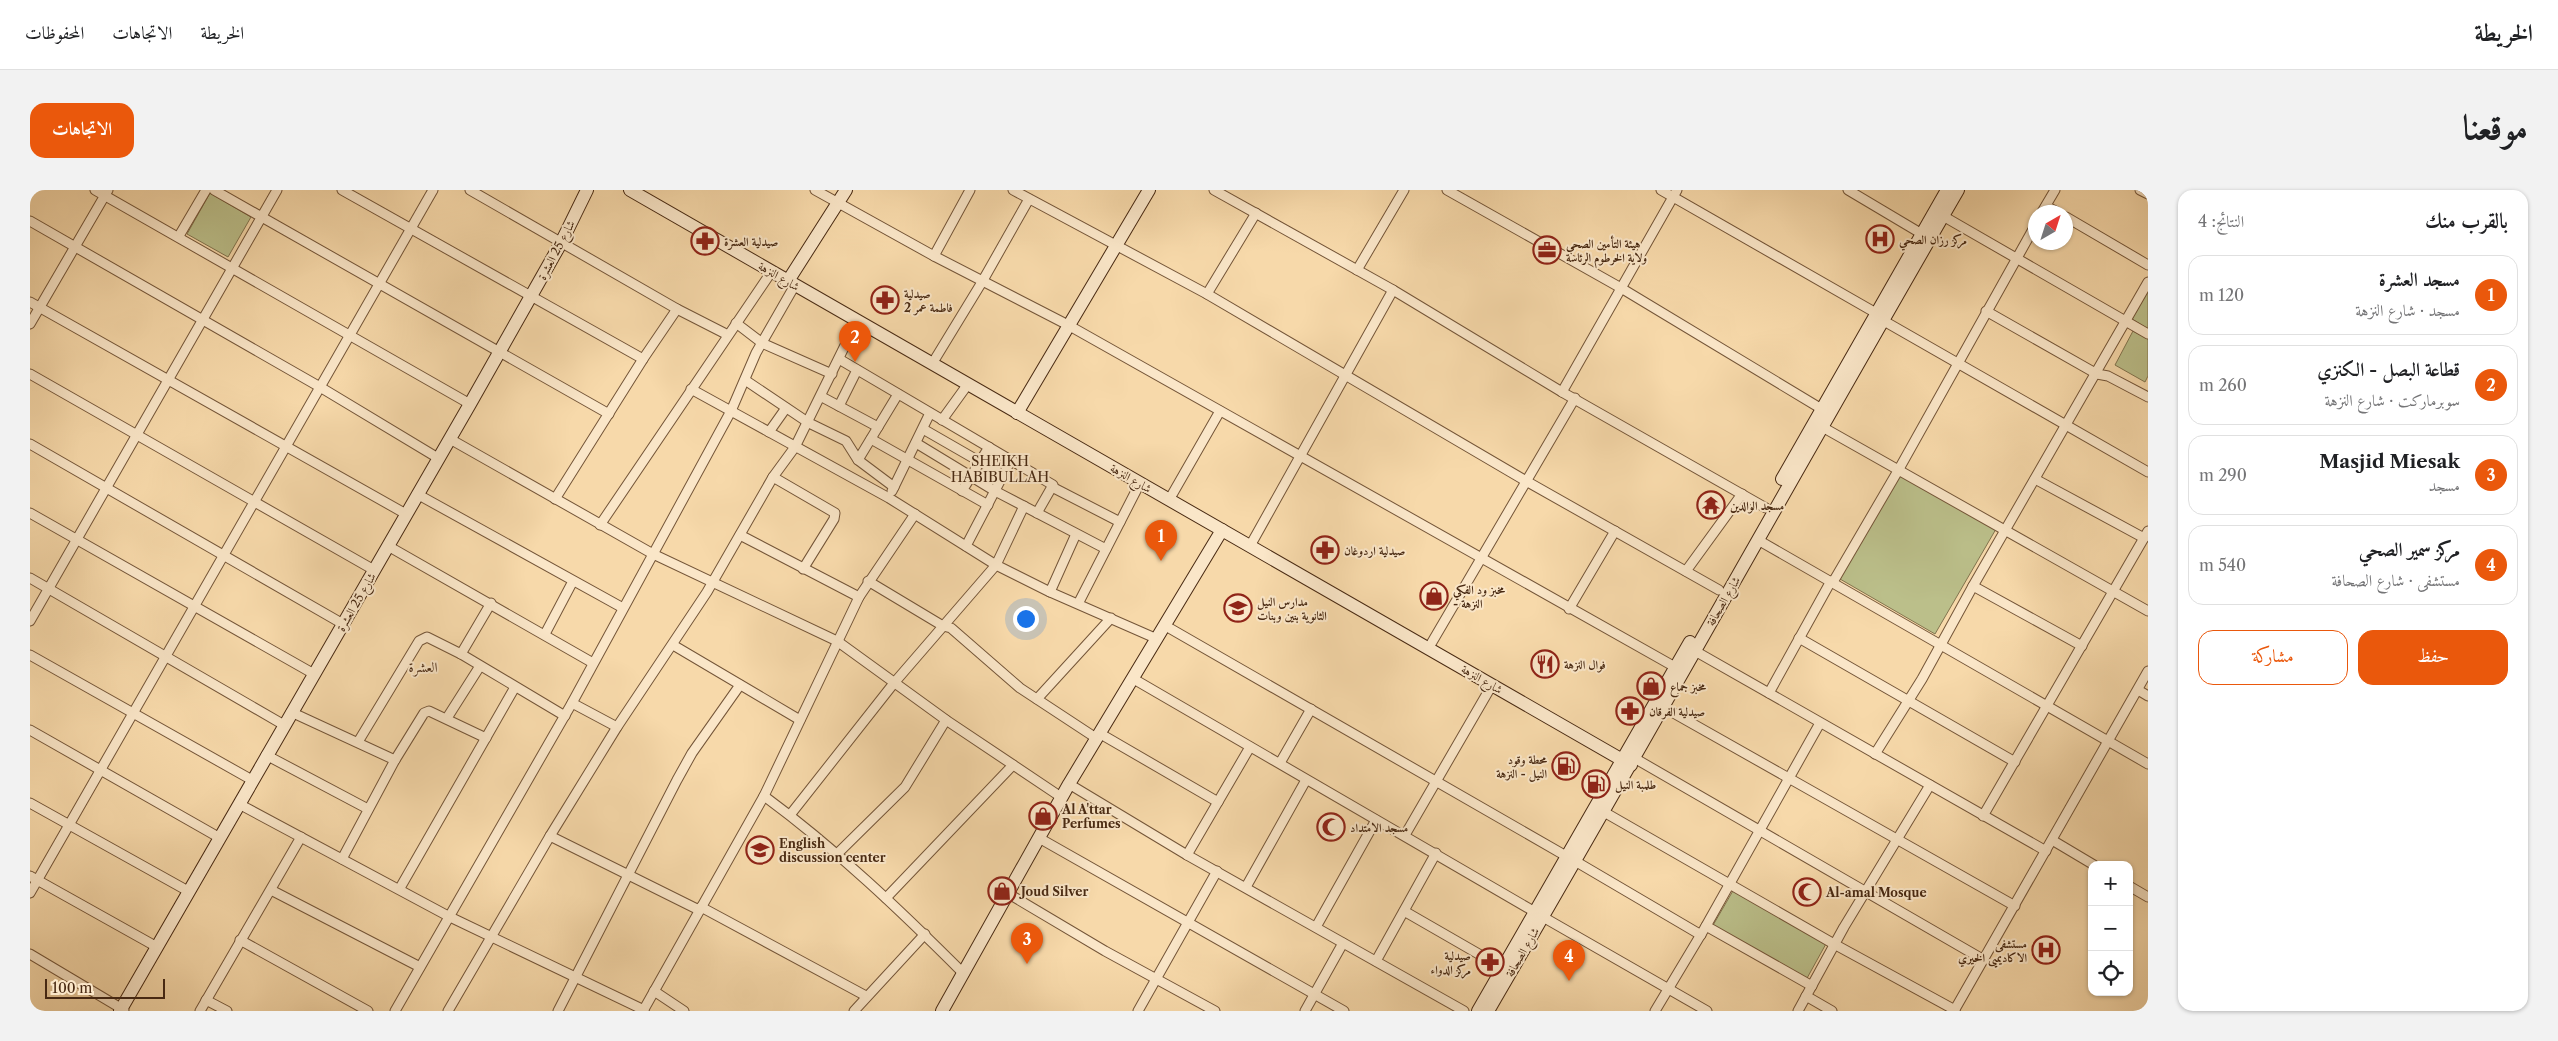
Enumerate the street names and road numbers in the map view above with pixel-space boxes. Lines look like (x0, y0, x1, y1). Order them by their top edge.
street label: شارع 25 العشرة (534, 217, 582, 284)
street label: شارع النزهة (754, 258, 803, 297)
street label: شارع النزهة (1106, 460, 1155, 499)
street label: شارع 25 العشرة (333, 570, 382, 636)
street label: شارع الصحافة (1703, 573, 1747, 630)
street label: شارع النزهة (1457, 661, 1506, 700)
street label: شارع الصحافة (1502, 924, 1546, 981)

